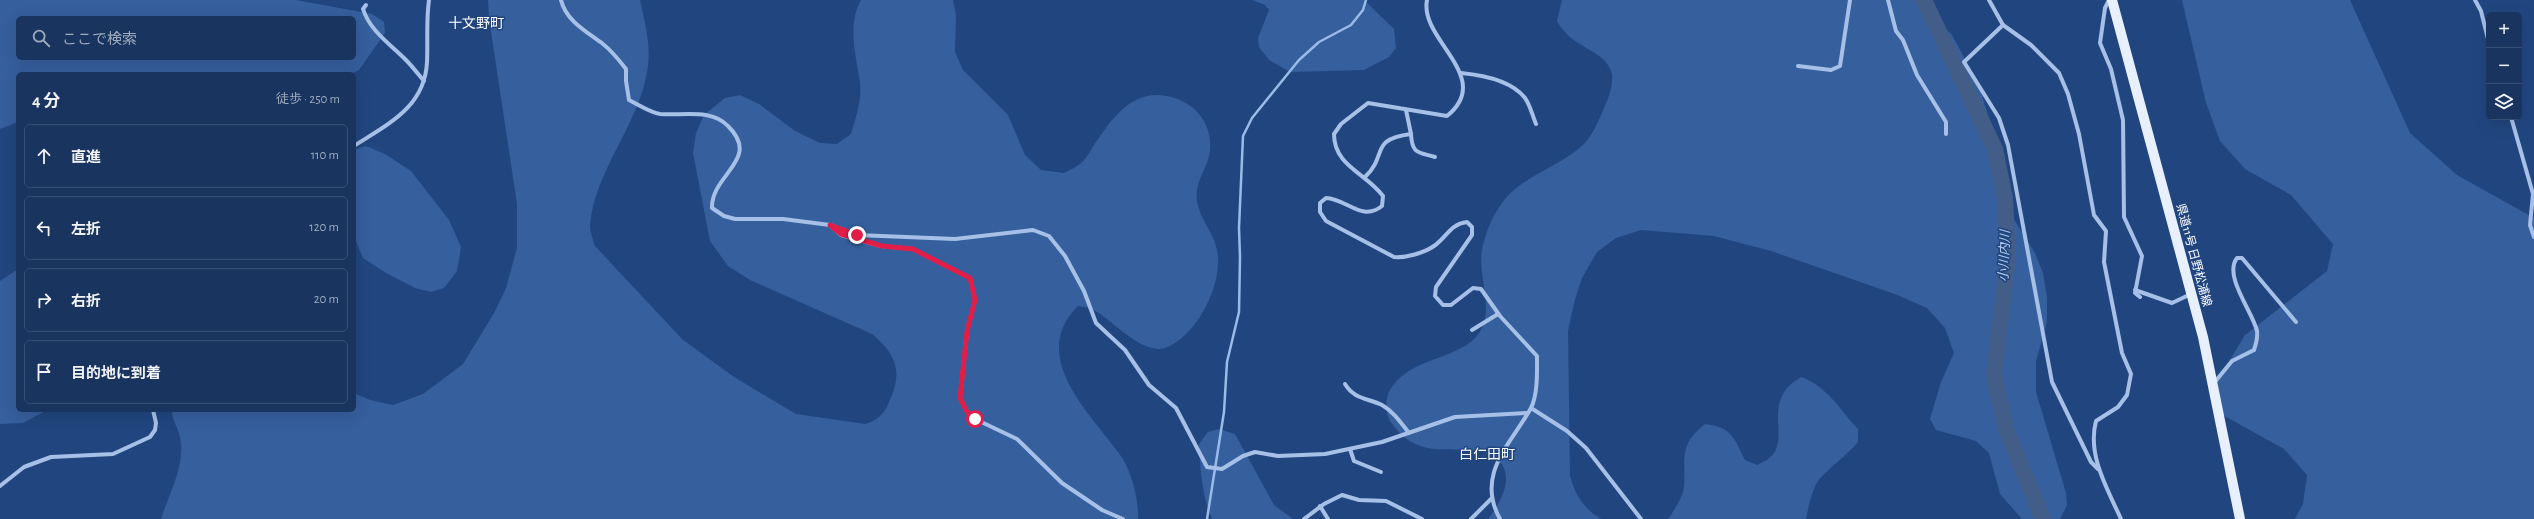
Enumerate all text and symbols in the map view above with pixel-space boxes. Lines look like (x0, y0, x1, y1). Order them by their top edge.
map controls (2486, 12, 2522, 120)
button: + (2486, 12, 2522, 48)
search box (16, 16, 356, 60)
district label: 十文野町 (448, 16, 504, 31)
icon: search (30, 27, 52, 49)
text: ここで検索 (62, 32, 137, 47)
button: − (2486, 48, 2522, 84)
button: layers (2486, 84, 2522, 120)
text: 4 分 (32, 92, 60, 109)
text: 徒歩 · 250 m (276, 93, 340, 106)
icon: ahead (33, 145, 55, 167)
text: 110 m (311, 149, 339, 162)
text: 直進 (71, 150, 101, 165)
street label: 県道11号 日野松浦線 (2174, 202, 2215, 308)
icon: left (33, 217, 55, 239)
text: 120 m (309, 221, 339, 234)
text: 左折 (71, 222, 101, 237)
route end (848, 226, 866, 244)
water label: 小川内川 (1997, 228, 2012, 282)
icon: right (33, 289, 55, 311)
text: 20 m (314, 293, 339, 306)
text: 右折 (71, 294, 101, 309)
icon: arrive (33, 361, 55, 383)
text: 目的地に到着 (71, 366, 161, 381)
route start (966, 410, 984, 428)
district label: 白仁田町 (1459, 447, 1515, 462)

